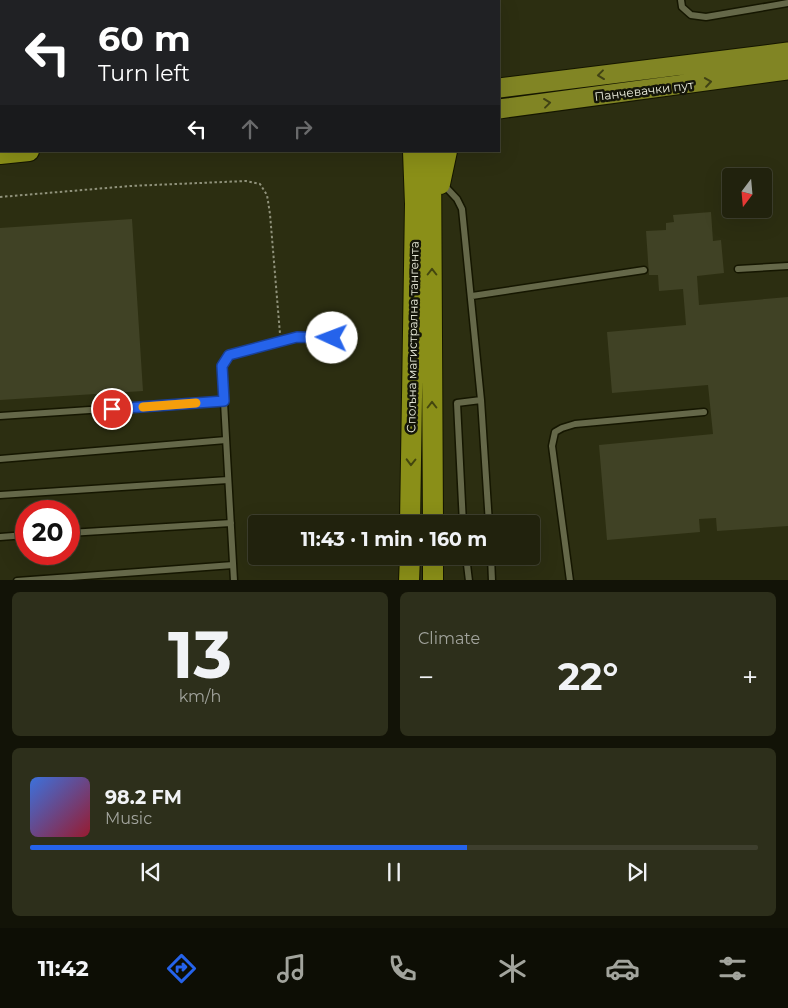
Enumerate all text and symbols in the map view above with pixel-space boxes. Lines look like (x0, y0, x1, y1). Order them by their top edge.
text: 60 m (98, 17, 191, 60)
icon: left (15, 20, 80, 85)
text: Turn left (98, 60, 190, 87)
one-way arrow (597, 69, 605, 80)
street label: Панчевачки пут (593, 77, 695, 104)
one-way arrow (705, 77, 713, 88)
one-way arrow (543, 98, 551, 109)
icon: left (183, 115, 211, 143)
icon: ahead (236, 115, 264, 143)
icon: right (289, 115, 317, 143)
north arrow (722, 168, 772, 218)
map controls (722, 168, 772, 218)
street label: Спољна магистрална тангента (403, 241, 422, 433)
one-way arrow (427, 268, 437, 276)
position arrow (305, 311, 357, 363)
pin (91, 388, 133, 430)
icon: arrive (98, 395, 126, 423)
one-way arrow (427, 401, 437, 408)
one-way arrow (406, 459, 416, 467)
speed limit sign: 20 (15, 500, 80, 565)
text: 11:43 · 1 min · 160 m (301, 528, 487, 551)
text: 13 (168, 615, 232, 694)
text: Climate (418, 629, 480, 648)
text: 22° (558, 653, 618, 700)
text: − (418, 660, 434, 694)
text: + (742, 660, 758, 694)
text: km/h (179, 687, 221, 706)
text: 98.2 FM (105, 786, 182, 809)
text: Music (105, 809, 152, 828)
icon: previous (137, 858, 165, 886)
icon: pause (380, 858, 408, 886)
icon: next (623, 858, 651, 886)
icon: directions (164, 951, 199, 986)
icon: music (274, 951, 309, 986)
icon: phone (385, 951, 420, 986)
icon: climate (495, 951, 530, 986)
icon: car (605, 951, 640, 986)
icon: filters (715, 951, 750, 986)
text: 11:42 (38, 955, 89, 982)

